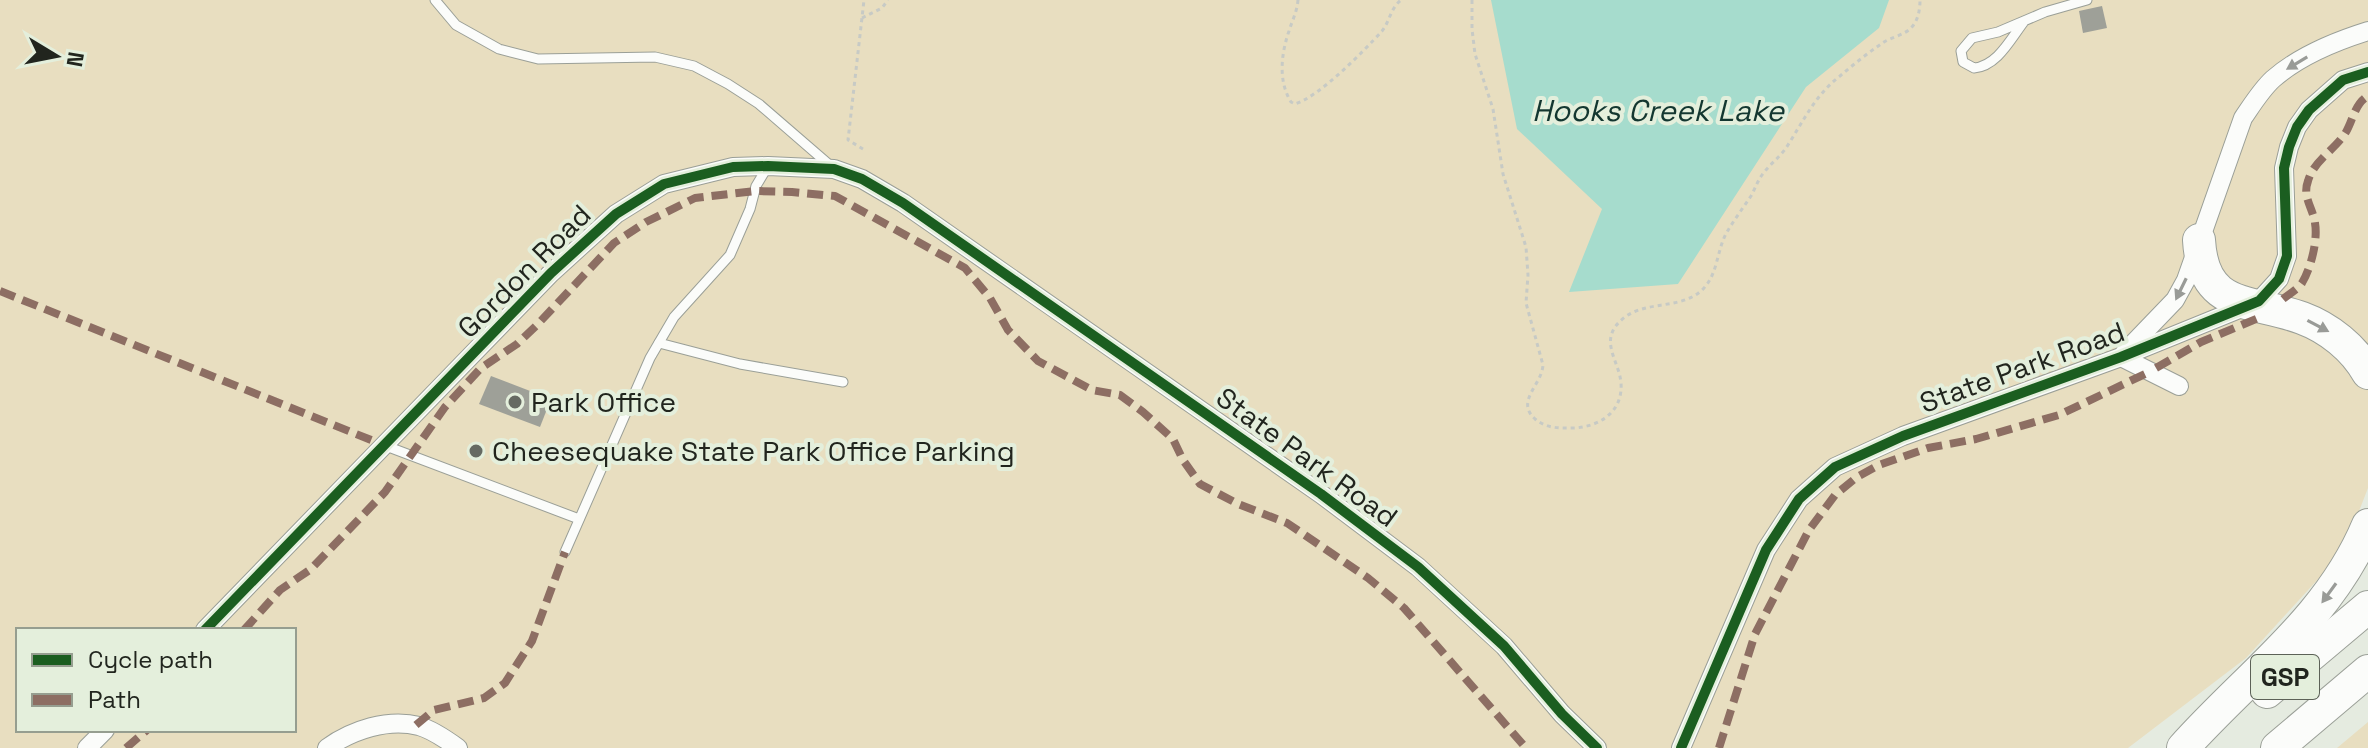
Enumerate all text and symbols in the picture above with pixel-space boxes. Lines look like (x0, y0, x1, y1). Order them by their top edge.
north arrow (16, 16, 96, 96)
text: N (61, 50, 91, 69)
one-way arrow (2286, 56, 2308, 70)
water label: Hooks Creek Lake (1532, 91, 1785, 130)
street label: Gordon Road (450, 197, 598, 345)
one-way arrow (2174, 277, 2188, 300)
street label: State Park Road (1915, 313, 2129, 421)
one-way arrow (2306, 319, 2329, 332)
street label: State Park Road (1209, 379, 1405, 535)
place label: Park Office (531, 384, 676, 420)
marker: Park Office (506, 393, 524, 411)
place label: Cheesequake State Park Office Parking (492, 433, 1015, 469)
marker: Cheesequake State Park Office Parking (467, 442, 485, 460)
one-way arrow (2322, 582, 2337, 603)
legend (16, 628, 296, 732)
text: Cycle path (88, 644, 213, 675)
road number: GSP (2251, 655, 2319, 699)
text: Path (88, 684, 141, 715)

